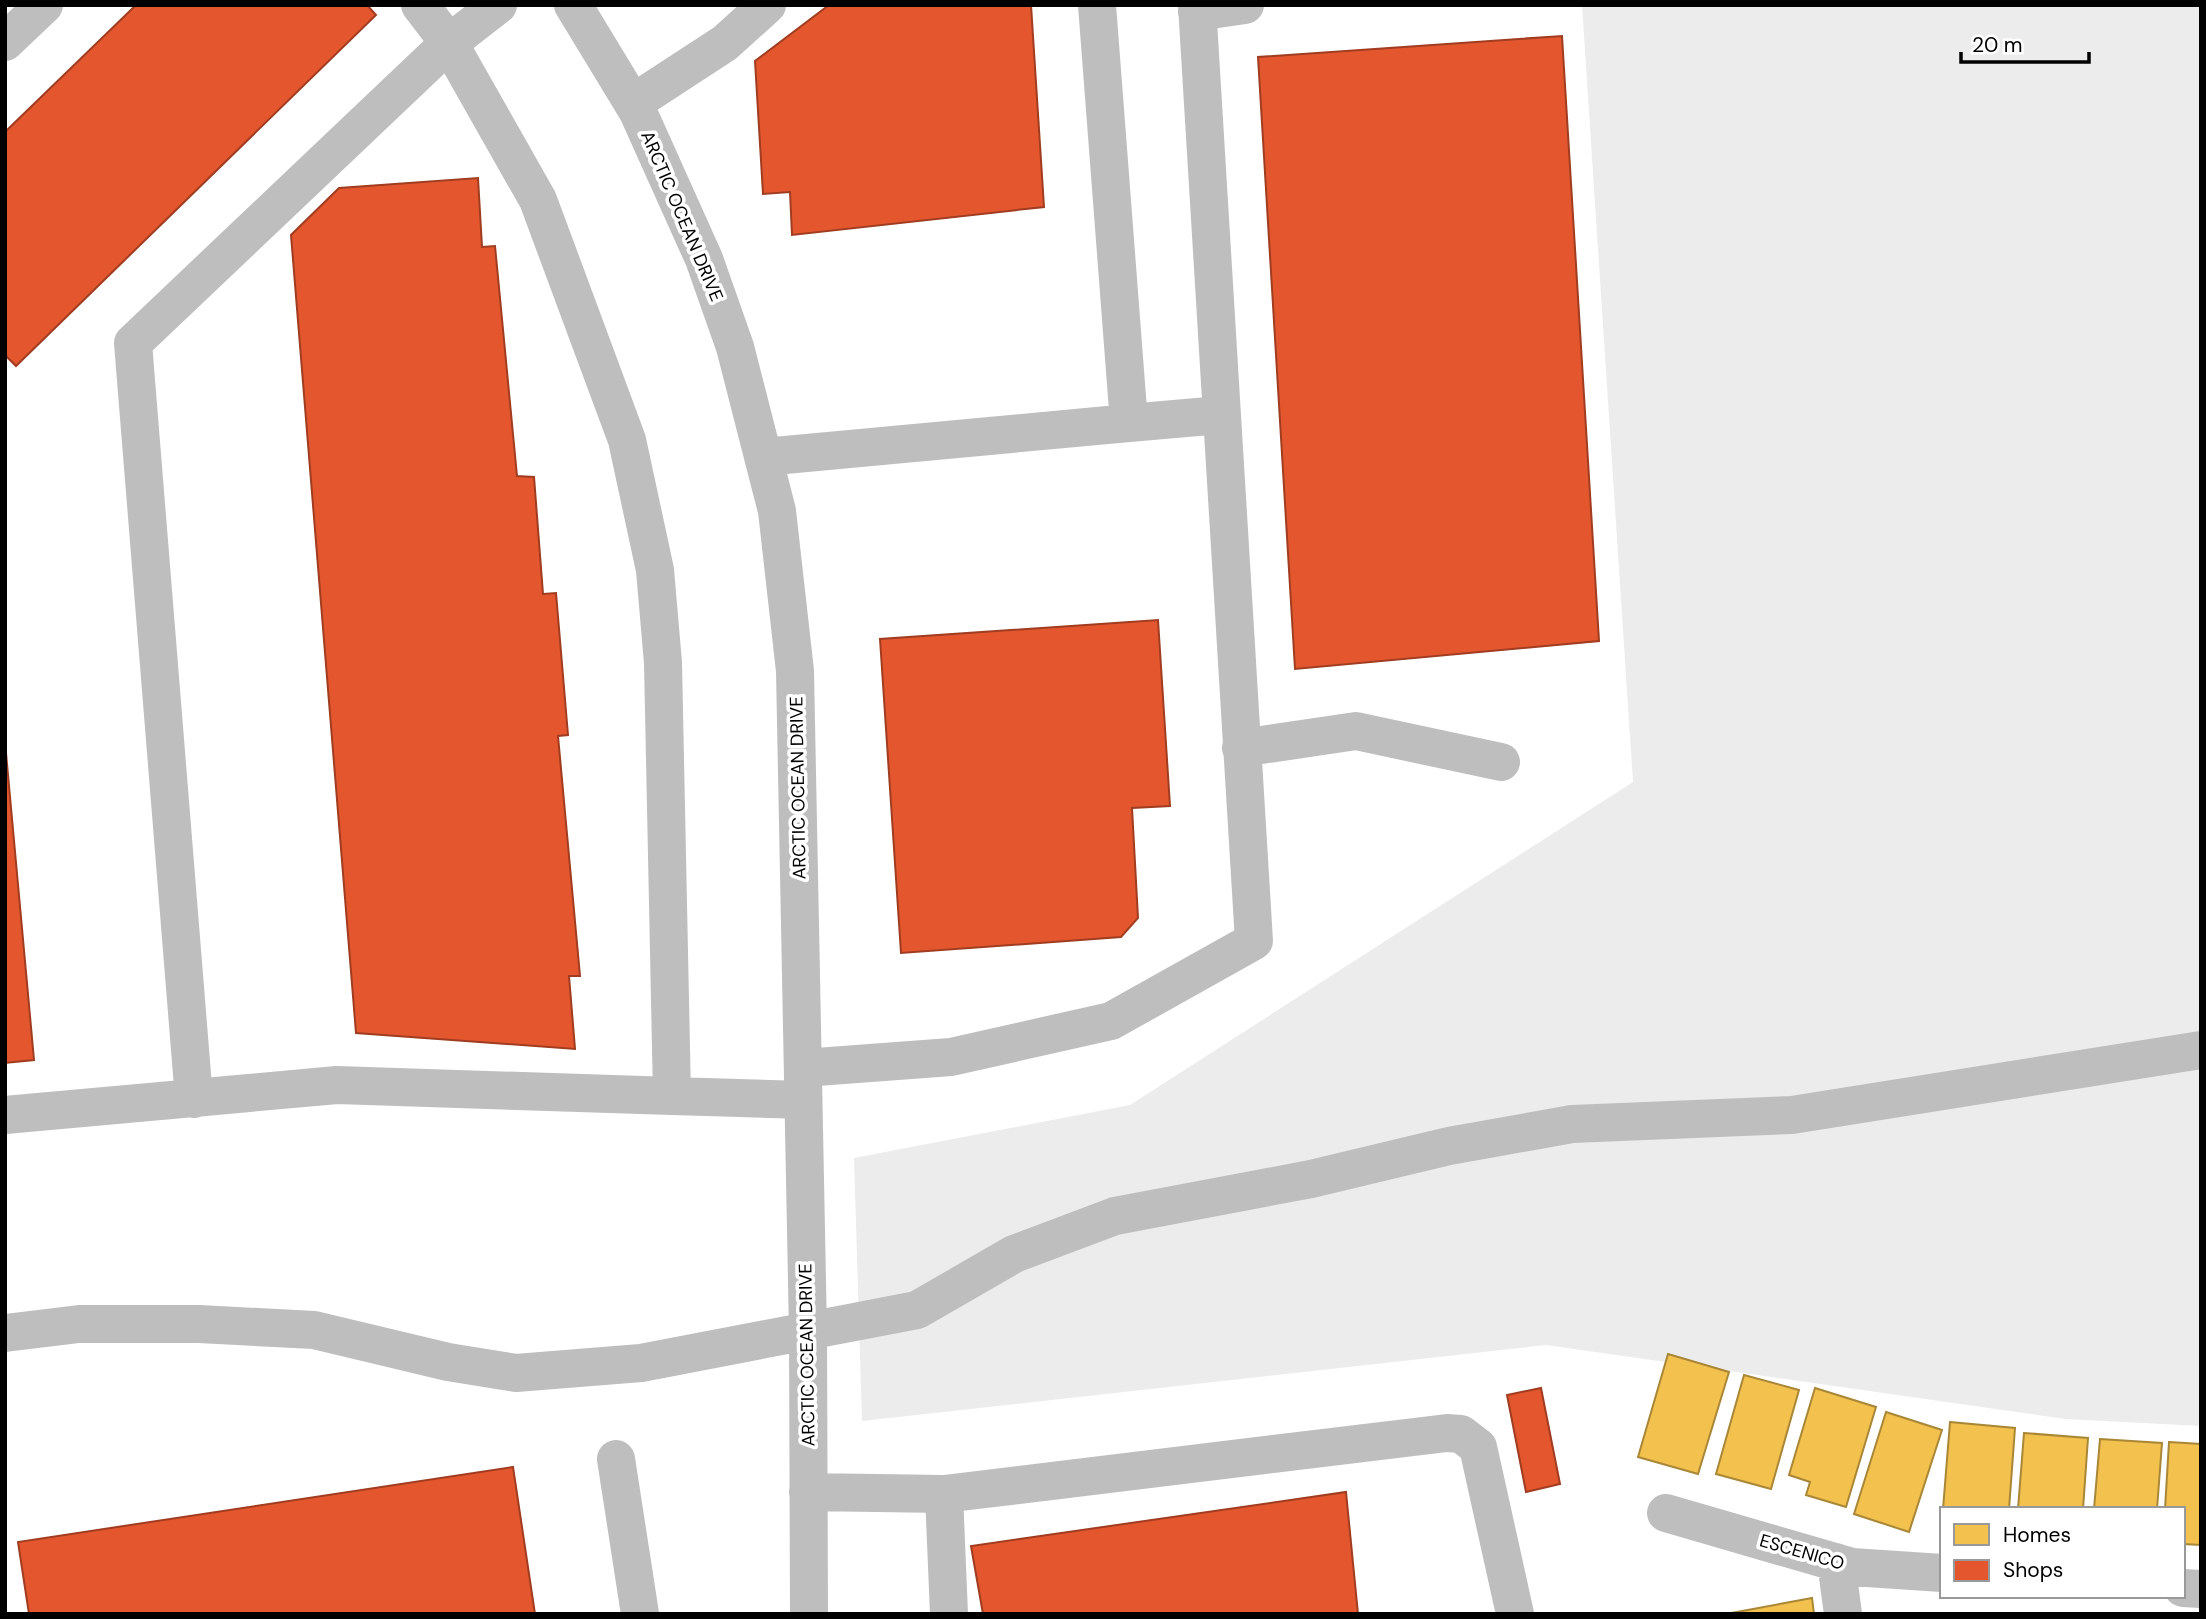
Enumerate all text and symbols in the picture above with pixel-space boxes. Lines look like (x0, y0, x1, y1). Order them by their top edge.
scale bar (1961, 21, 2089, 65)
text: 20 m (1972, 31, 2023, 59)
street label: ARCTIC OCEAN DRIVE (635, 127, 729, 305)
street label: ARCTIC OCEAN DRIVE (784, 696, 812, 880)
street label: ARCTIC OCEAN DRIVE (793, 1263, 821, 1447)
legend (1940, 1507, 2185, 1598)
text: Homes (2003, 1521, 2071, 1549)
street label: ESCENICO (1757, 1528, 1847, 1576)
text: Shops (2003, 1556, 2063, 1584)

